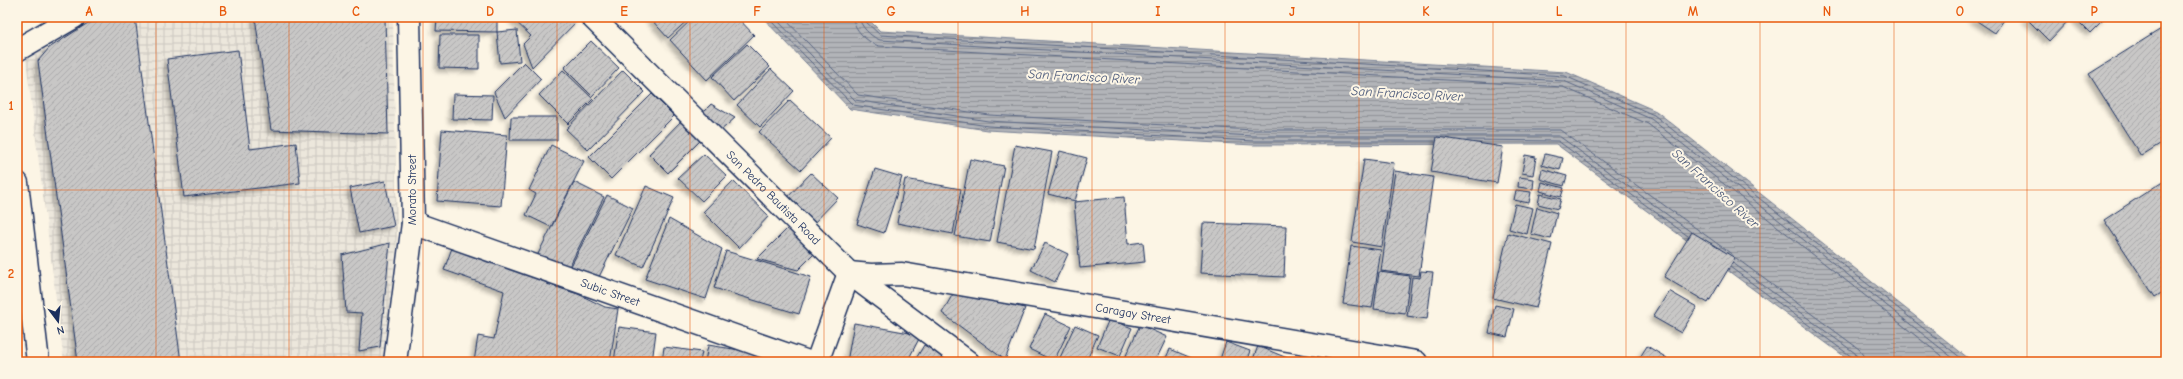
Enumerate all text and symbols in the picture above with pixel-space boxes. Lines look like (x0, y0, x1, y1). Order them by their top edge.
text: A (85, 4, 93, 19)
text: B (219, 4, 227, 19)
text: C (352, 4, 360, 19)
text: D (486, 4, 494, 19)
text: E (620, 4, 628, 19)
text: F (753, 4, 761, 19)
text: G (886, 4, 896, 19)
text: H (1020, 4, 1030, 19)
text: I (1155, 4, 1161, 19)
text: J (1289, 4, 1295, 19)
text: K (1422, 4, 1430, 19)
text: L (1556, 4, 1563, 19)
text: M (1688, 4, 1699, 19)
text: N (1823, 4, 1831, 19)
text: O (1956, 4, 1964, 19)
text: P (2090, 4, 2098, 19)
water label: San Francisco River (1028, 66, 1141, 87)
water label: San Francisco River (1351, 83, 1464, 104)
text: 1 (8, 98, 14, 113)
water label: San Francisco River (1669, 146, 1763, 232)
street label: San Pedro Bautista Road (723, 148, 823, 248)
street label: Morato Street (405, 154, 419, 225)
text: 2 (8, 266, 14, 281)
street label: Subic Street (579, 276, 642, 309)
street label: Caragay Street (1094, 300, 1172, 327)
north arrow (38, 301, 78, 341)
text: N (55, 323, 66, 337)

